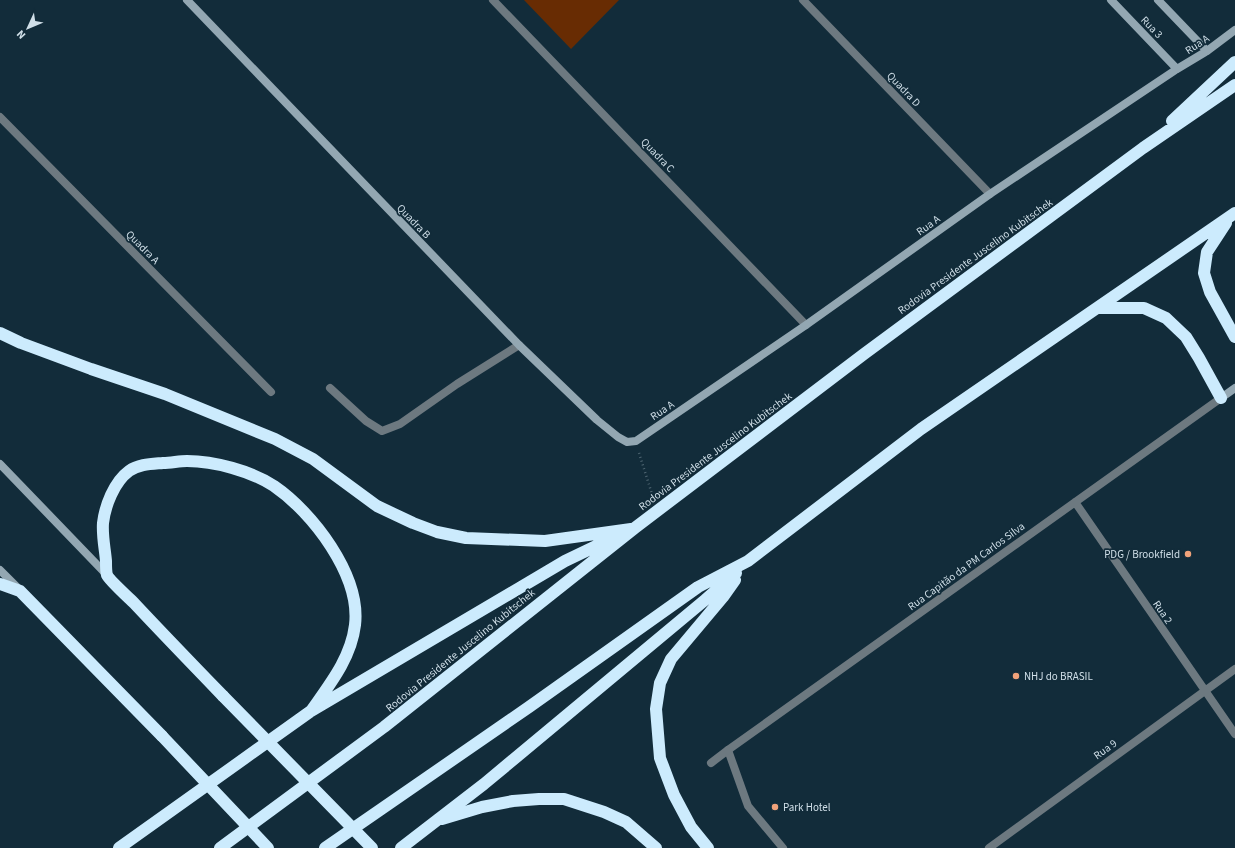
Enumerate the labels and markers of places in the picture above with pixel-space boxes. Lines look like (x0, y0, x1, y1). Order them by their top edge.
place label: PDG / Brookfield (1104, 547, 1180, 562)
marker: PDG / Brookfield (1183, 549, 1193, 559)
place label: NHJ do BRASIL (1024, 669, 1093, 684)
marker: NHJ do BRASIL (1011, 671, 1021, 681)
place label: Park Hotel (783, 800, 831, 815)
marker: Park Hotel (770, 802, 780, 812)

